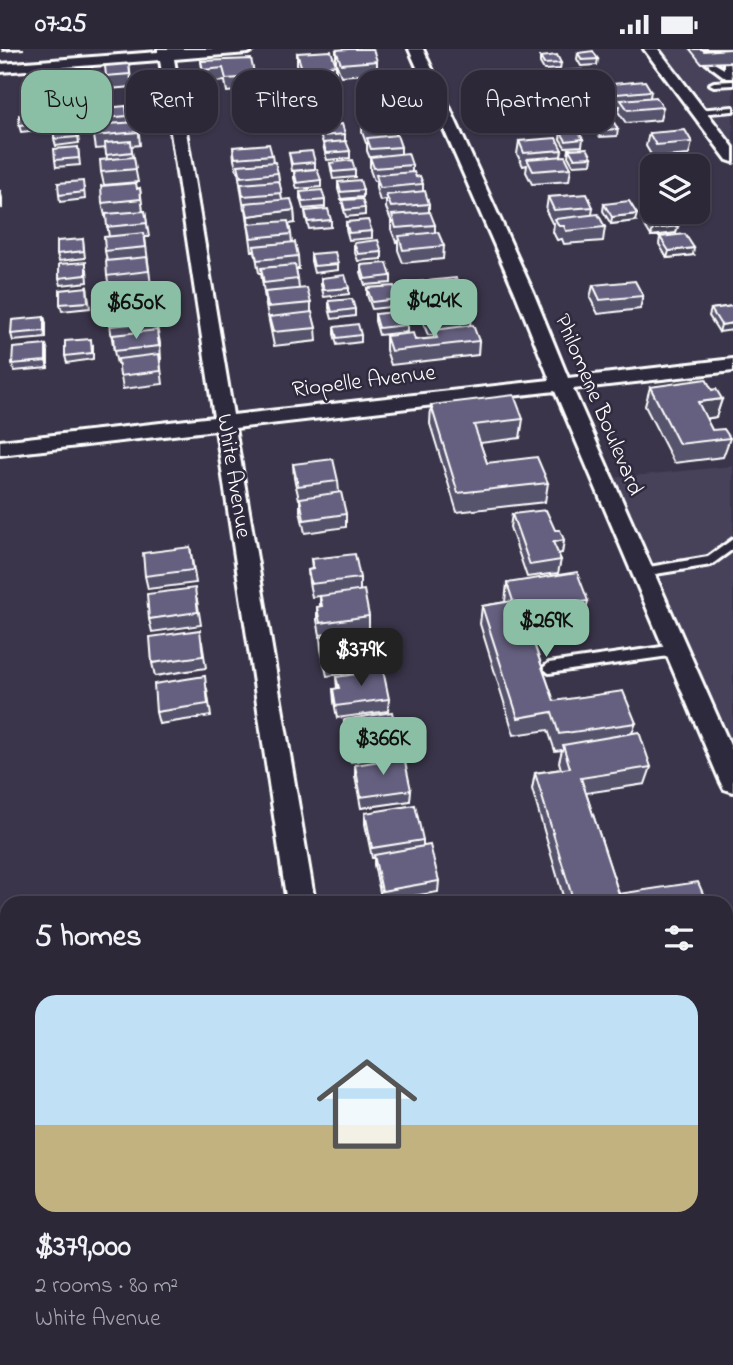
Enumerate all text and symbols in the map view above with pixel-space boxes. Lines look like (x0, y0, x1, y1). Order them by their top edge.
text: 07:25 (35, 6, 87, 44)
chip: Buy (21, 70, 112, 133)
chip: Rent (126, 70, 218, 133)
chip: Filters (232, 70, 342, 133)
chip: New (356, 70, 447, 133)
chip: Apartment (461, 70, 615, 133)
map controls (640, 154, 710, 224)
button: layers (640, 154, 710, 224)
pin: $424K (385, 279, 483, 339)
pin: $650K (87, 281, 185, 341)
text: $424K (406, 285, 462, 318)
text: $650K (107, 287, 165, 320)
street label: Philomene Boulevard (545, 309, 651, 501)
street label: Riopelle Avenue (290, 357, 438, 407)
street label: White Avenue (207, 411, 259, 541)
pin: $269K (497, 599, 595, 659)
text: $269K (519, 605, 573, 638)
pin: $379K (312, 629, 410, 688)
text: $379K (336, 634, 386, 667)
pin: $366K (334, 717, 432, 777)
text: $366K (356, 723, 410, 756)
text: 5 homes (35, 916, 142, 960)
icon: filters (660, 919, 698, 957)
icon: home (304, 1041, 430, 1167)
text: $379,000 (35, 1226, 131, 1270)
text: 2 rooms · 80 m² (35, 1270, 178, 1303)
text: White Avenue (35, 1303, 160, 1336)

